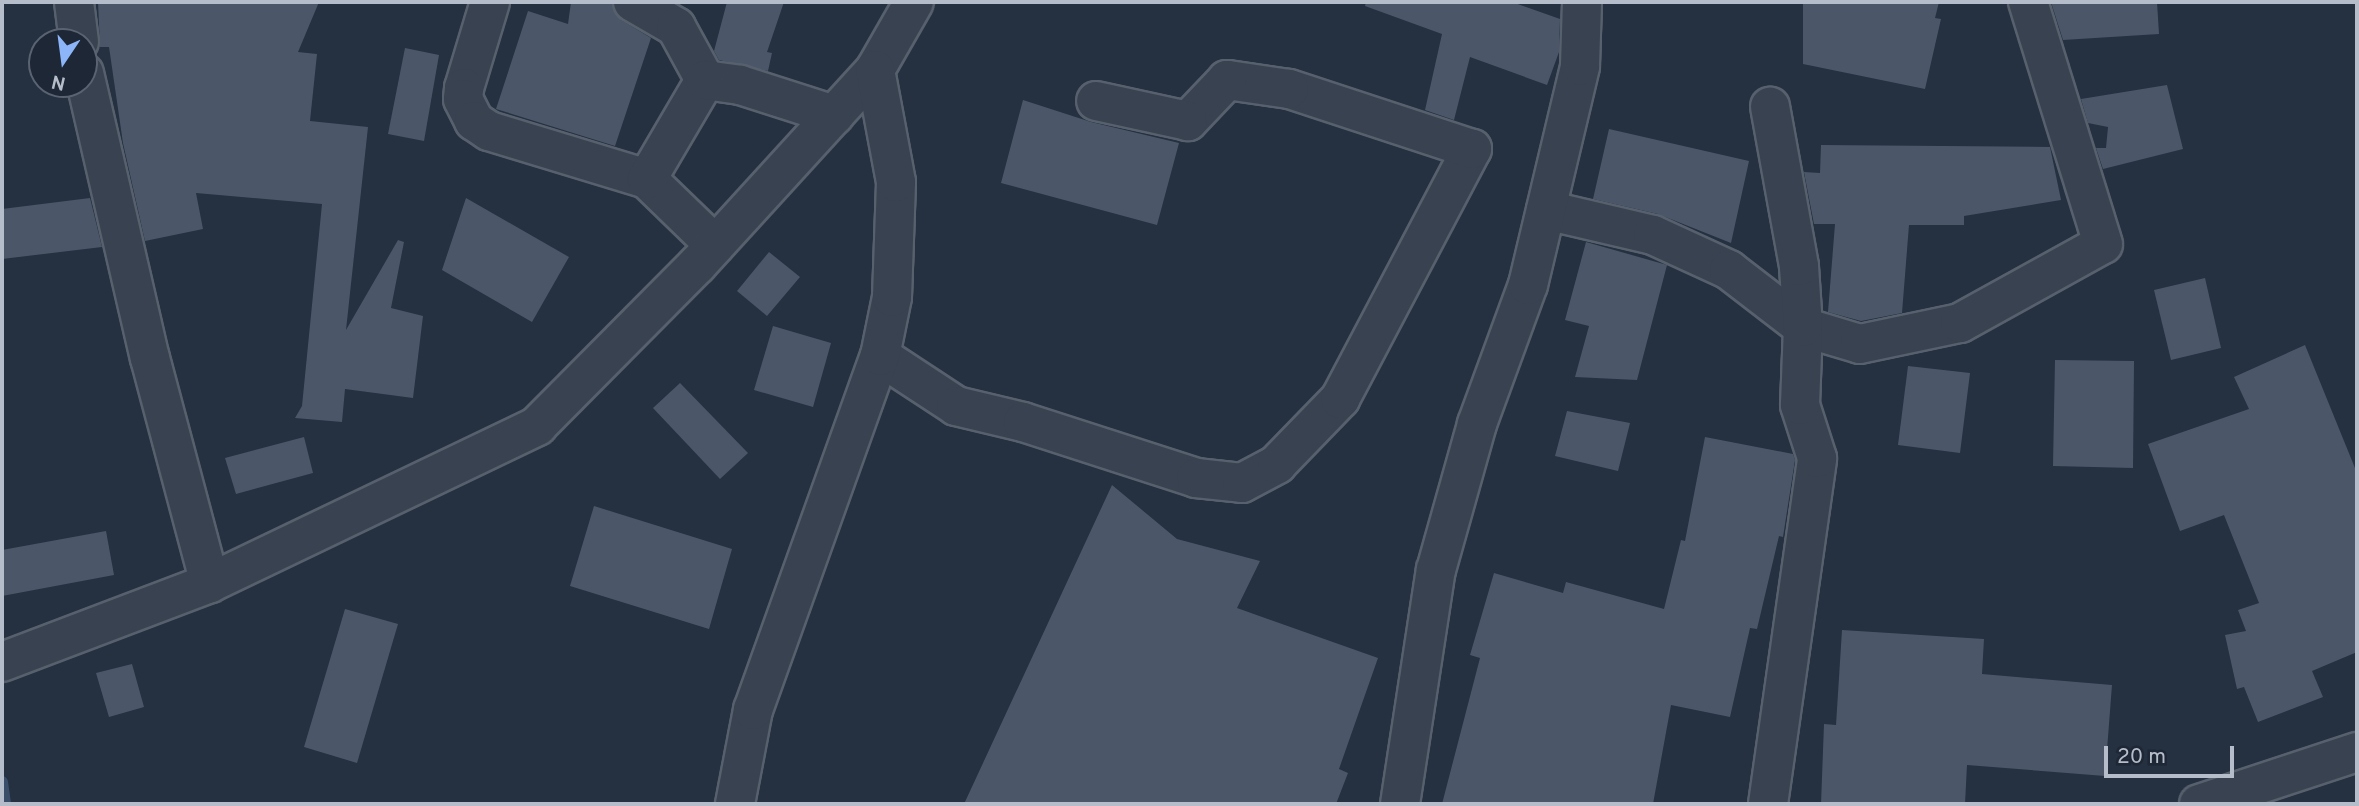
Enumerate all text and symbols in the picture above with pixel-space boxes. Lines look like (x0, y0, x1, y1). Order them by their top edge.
north arrow (28, 28, 98, 98)
text: N (49, 68, 68, 95)
scale bar (2107, 732, 2236, 776)
text: 20 m (2117, 744, 2166, 771)

